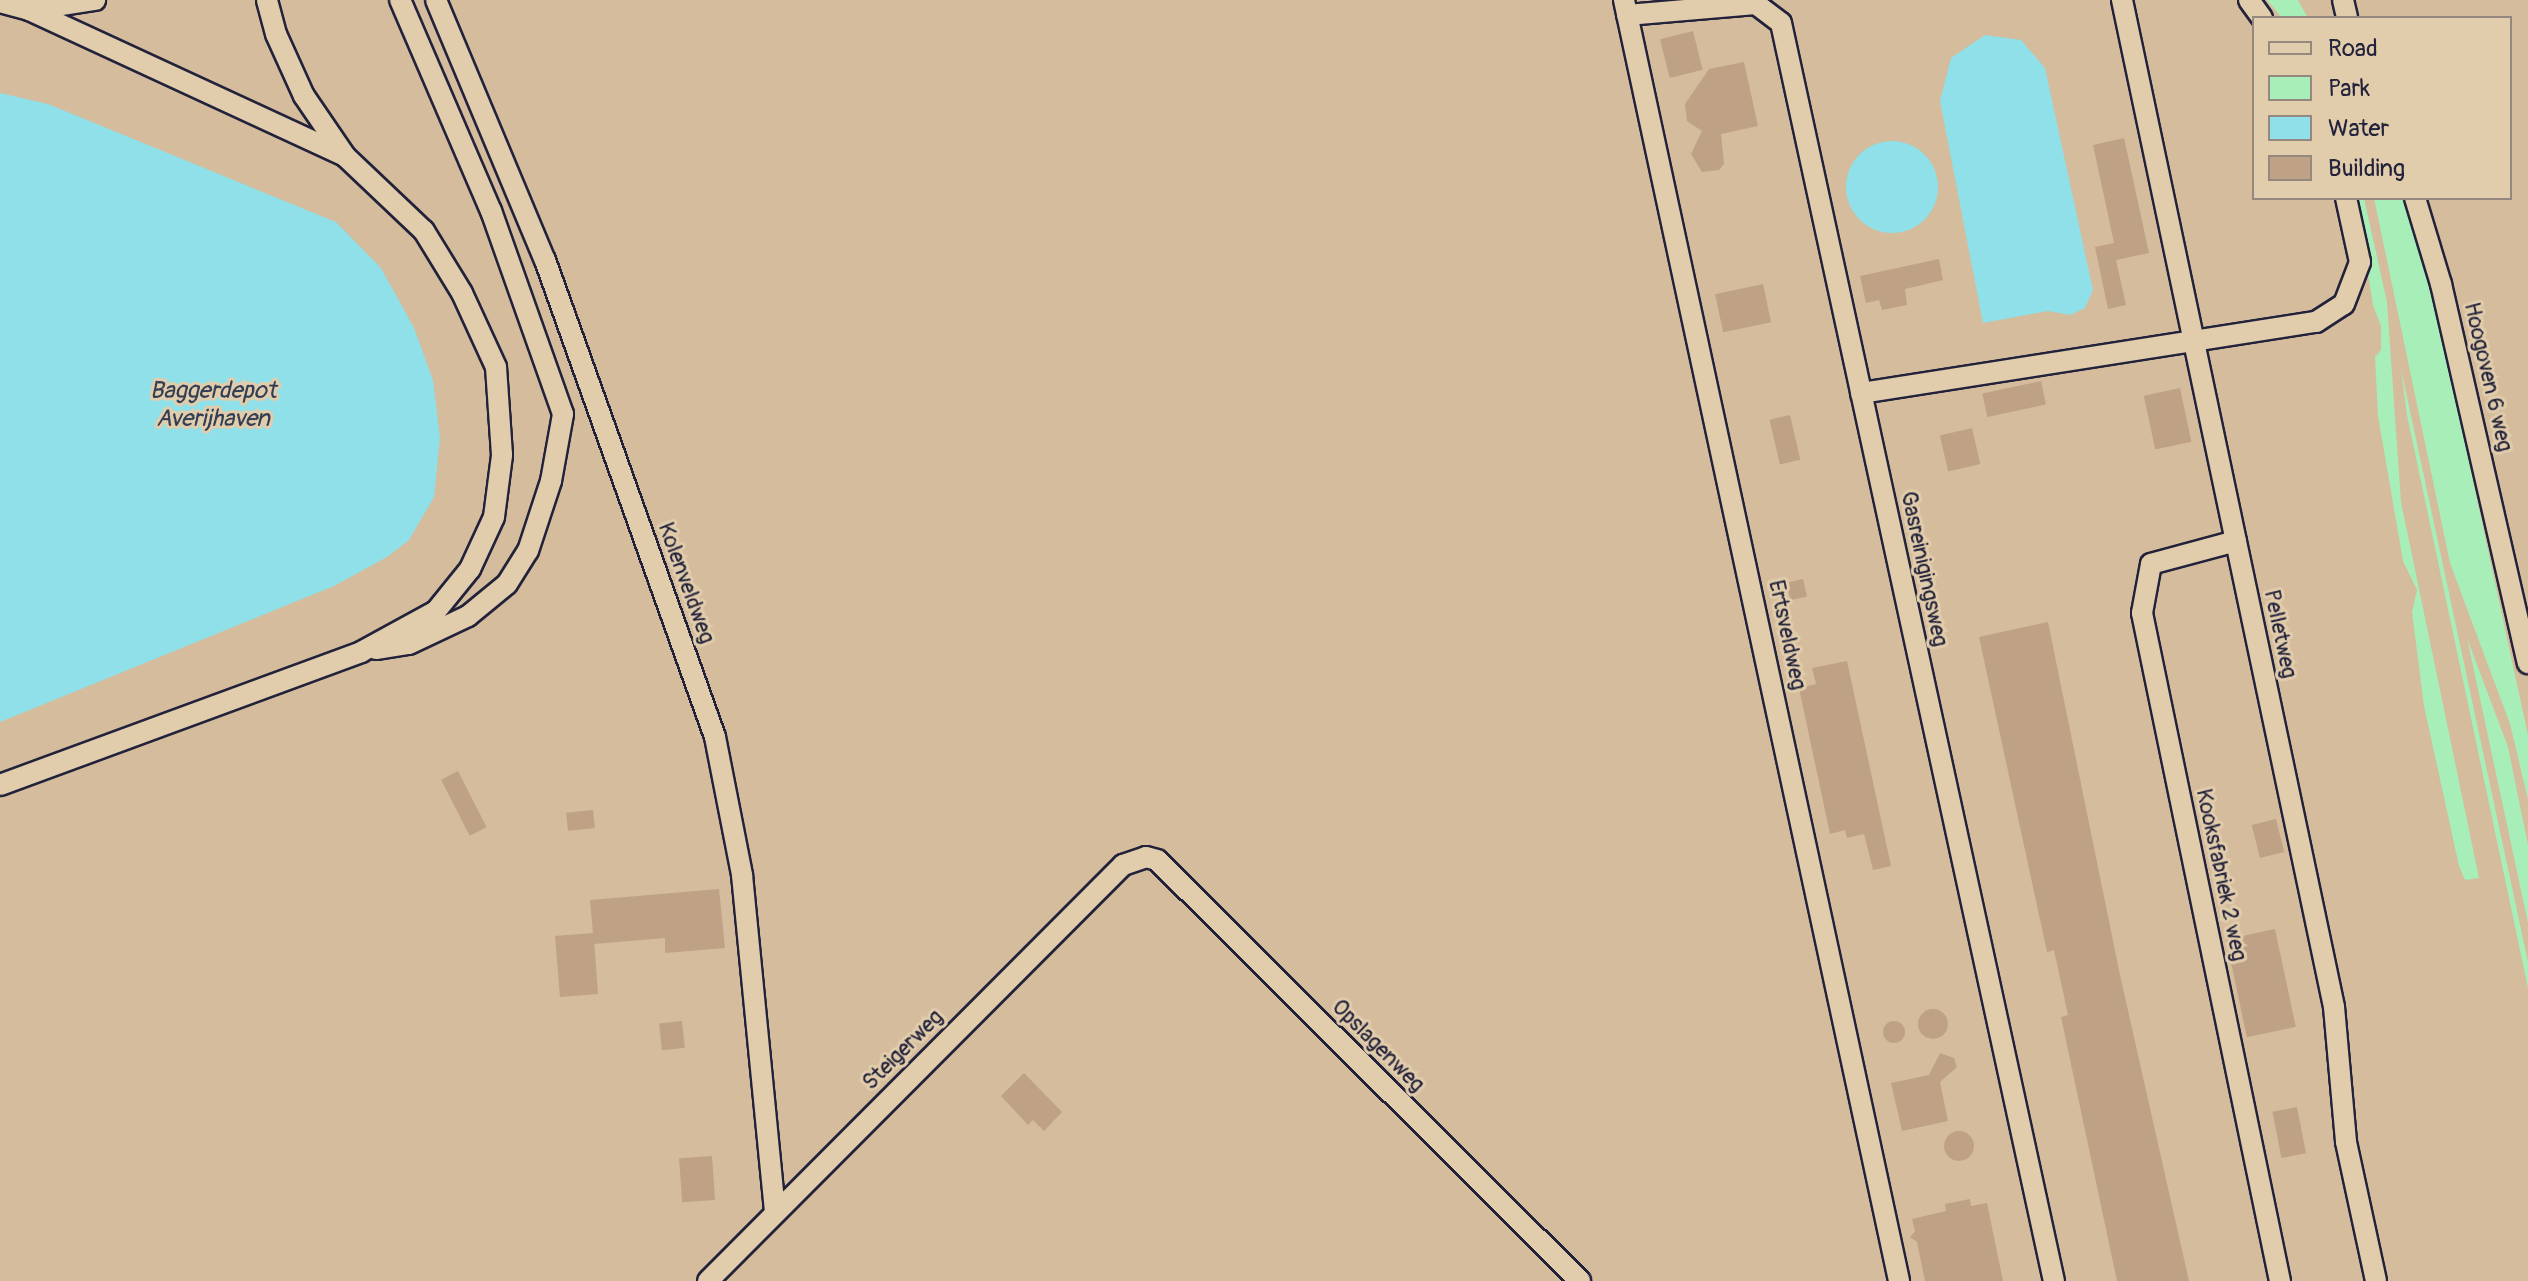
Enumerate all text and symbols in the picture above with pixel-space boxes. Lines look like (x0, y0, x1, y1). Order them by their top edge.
legend (2252, 16, 2512, 200)
text: Road (2328, 34, 2378, 63)
text: Park (2328, 74, 2370, 103)
text: Water (2328, 114, 2389, 143)
text: Building (2328, 154, 2405, 183)
street label: Hoogoven 6 weg (2458, 300, 2518, 454)
water label: Baggerdepot Averijhaven (150, 377, 276, 433)
street label: Gasreinigingsweg (1895, 489, 1953, 649)
street label: Kolenveldweg (652, 519, 720, 647)
street label: Ertsveldweg (1762, 578, 1812, 692)
street label: Pelletweg (2258, 587, 2302, 681)
street label: Kooksfabriek 2 weg (2190, 786, 2252, 964)
street label: Opslagenweg (1326, 994, 1430, 1098)
street label: Steigerweg (857, 1004, 949, 1096)

